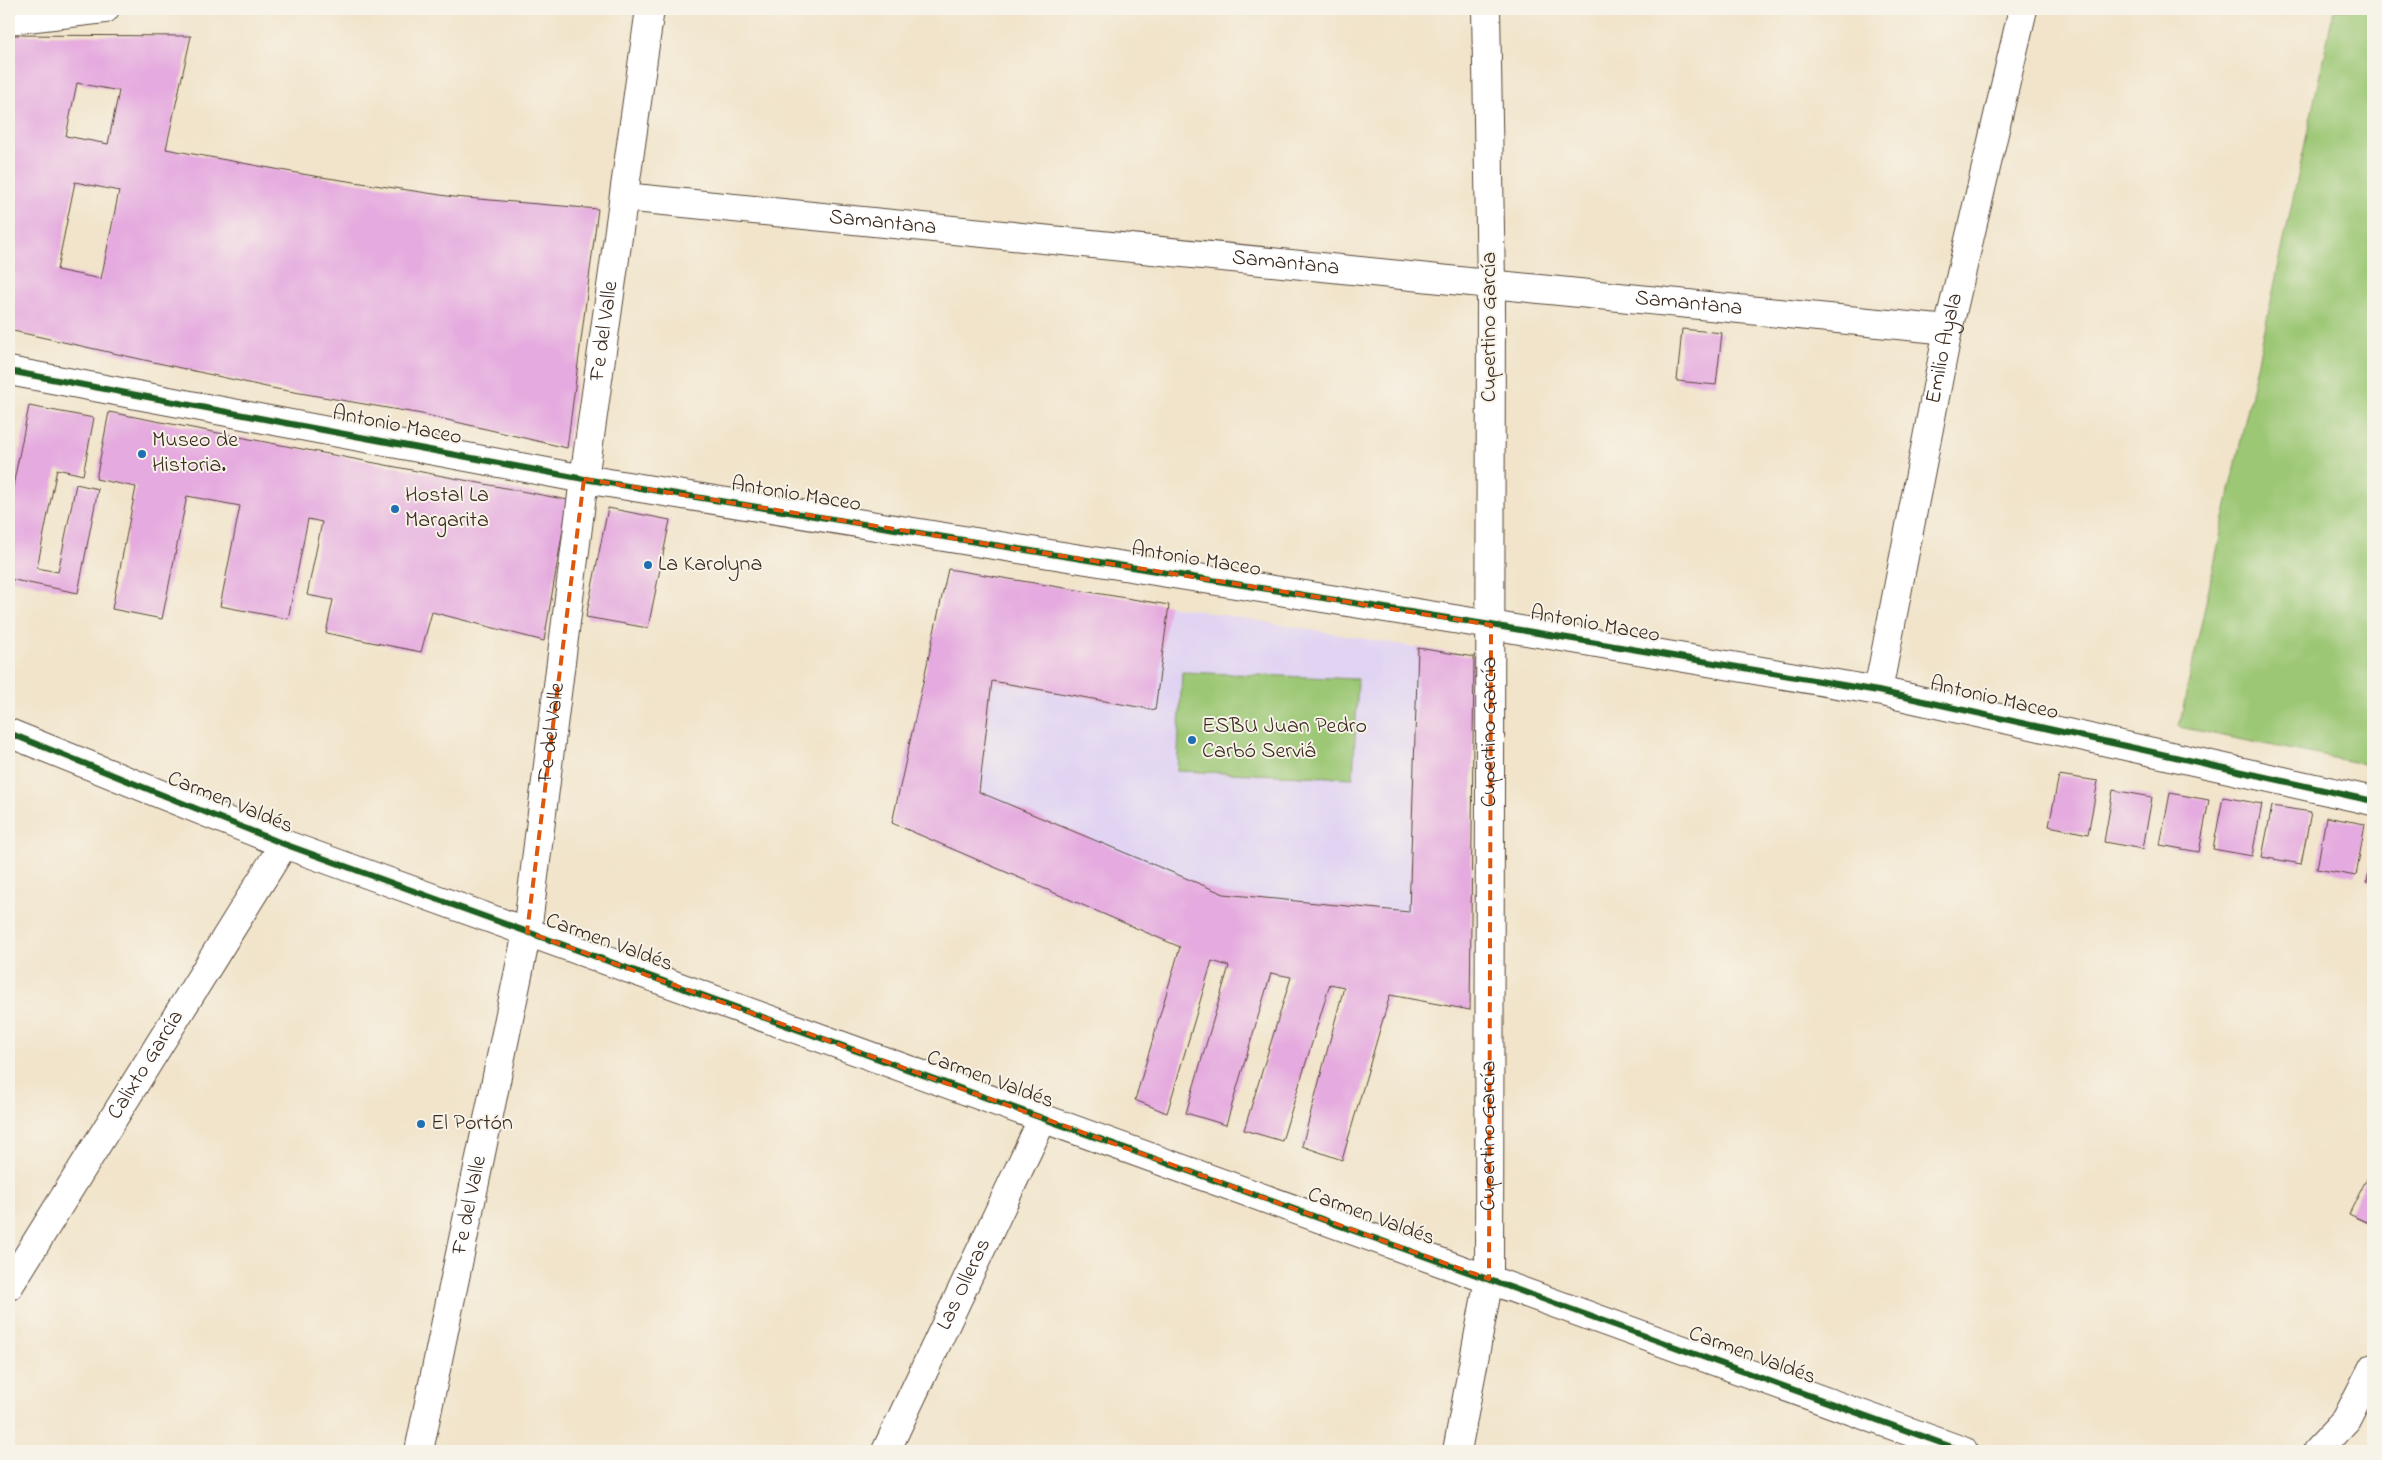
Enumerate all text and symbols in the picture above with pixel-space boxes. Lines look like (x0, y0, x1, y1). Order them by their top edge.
street label: Samantana (827, 202, 938, 244)
street label: Samantana (1230, 242, 1341, 285)
street label: Cupertino García (1474, 252, 1506, 402)
street label: Fe del Valle (582, 279, 628, 384)
street label: Samantana (1633, 283, 1744, 325)
street label: Emilio Ayala (1918, 290, 1972, 407)
street label: Antonio Maceo (330, 398, 464, 454)
place label: Museo de Historia. (152, 425, 238, 482)
marker: Museo de Historia. (136, 448, 148, 460)
street label: Antonio Maceo (729, 469, 863, 521)
place label: Hostal La Margarita (405, 480, 489, 538)
marker: Hostal La Margarita (389, 503, 401, 515)
street label: Antonio Maceo (1129, 534, 1263, 586)
place label: La Karolyna (658, 549, 762, 582)
marker: La Karolyna (642, 559, 654, 571)
street label: Antonio Maceo (1528, 598, 1662, 652)
street label: Cupertino García (1474, 657, 1506, 807)
street label: Antonio Maceo (1926, 669, 2062, 729)
street label: Fe del Valle (530, 681, 574, 786)
place label: ESBU Juan Pedro Carbó Serviá (1202, 711, 1367, 768)
marker: ESBU Juan Pedro Carbó Serviá (1186, 734, 1198, 746)
street label: Carmen Valdés (162, 763, 298, 843)
street label: Carmen Valdés (541, 905, 677, 981)
street label: Calixto García (100, 1004, 193, 1126)
street label: Carmen Valdés (922, 1042, 1058, 1118)
street label: Cupertino García (1473, 1061, 1505, 1211)
place label: El Portón (431, 1108, 513, 1140)
marker: El Portón (415, 1118, 427, 1130)
street label: Fe del Valle (444, 1153, 496, 1259)
street label: Carmen Valdés (1303, 1179, 1439, 1255)
street label: Las Olleras (929, 1233, 1000, 1336)
street label: Carmen Valdés (1684, 1318, 1820, 1394)

